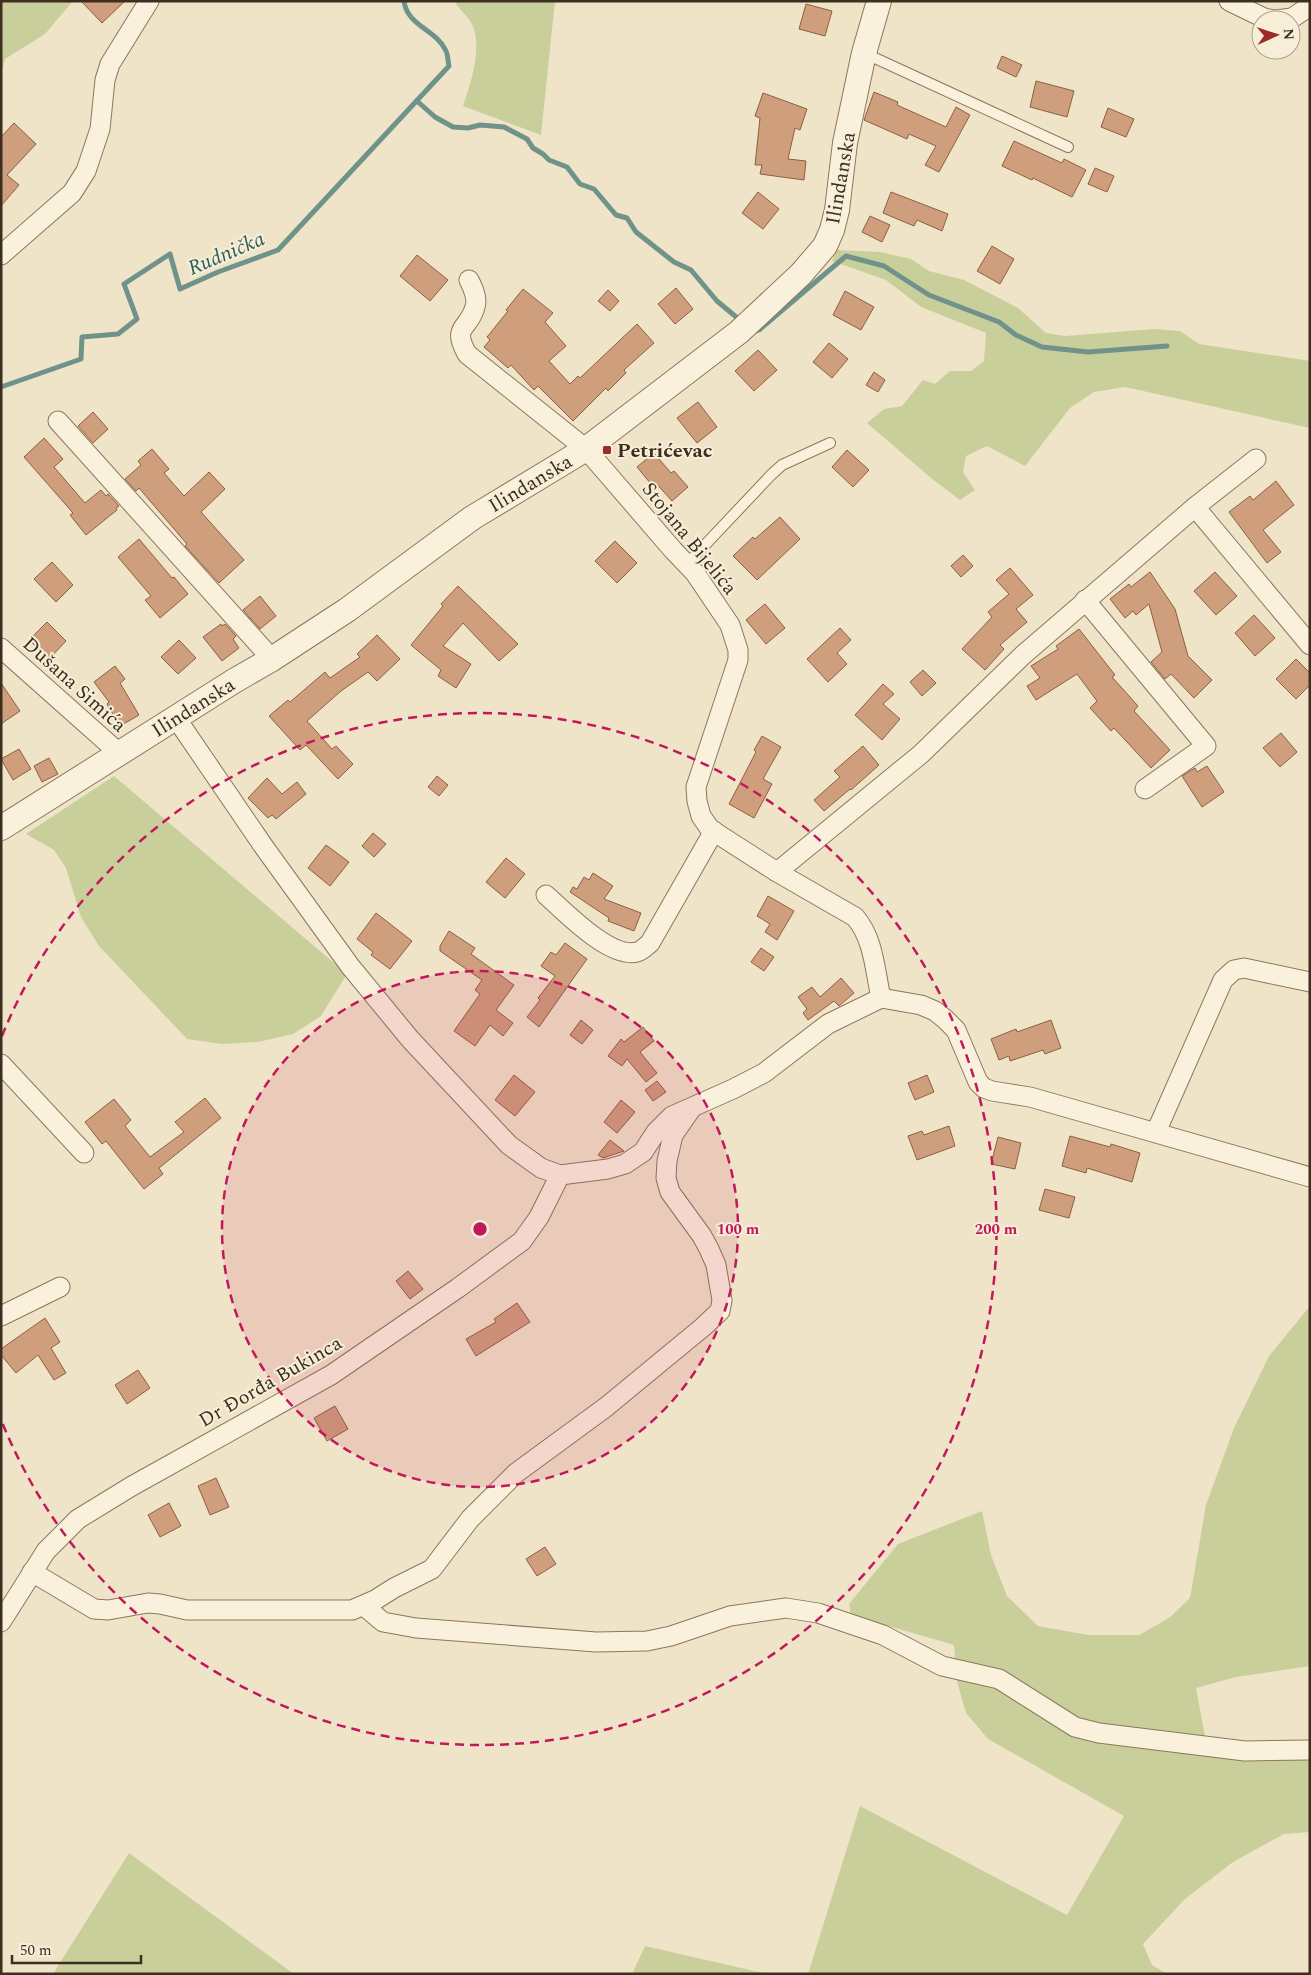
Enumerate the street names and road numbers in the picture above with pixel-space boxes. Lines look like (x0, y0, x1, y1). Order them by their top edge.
street label: Ilindanska (818, 129, 864, 227)
street label: Ilindanska (483, 447, 578, 521)
street label: Stojana Bijelića (634, 476, 744, 602)
street label: Dušana Simića (16, 630, 133, 740)
street label: Ilindanska (146, 670, 241, 745)
street label: Dr Đorđa Bukinca (193, 1328, 348, 1435)

